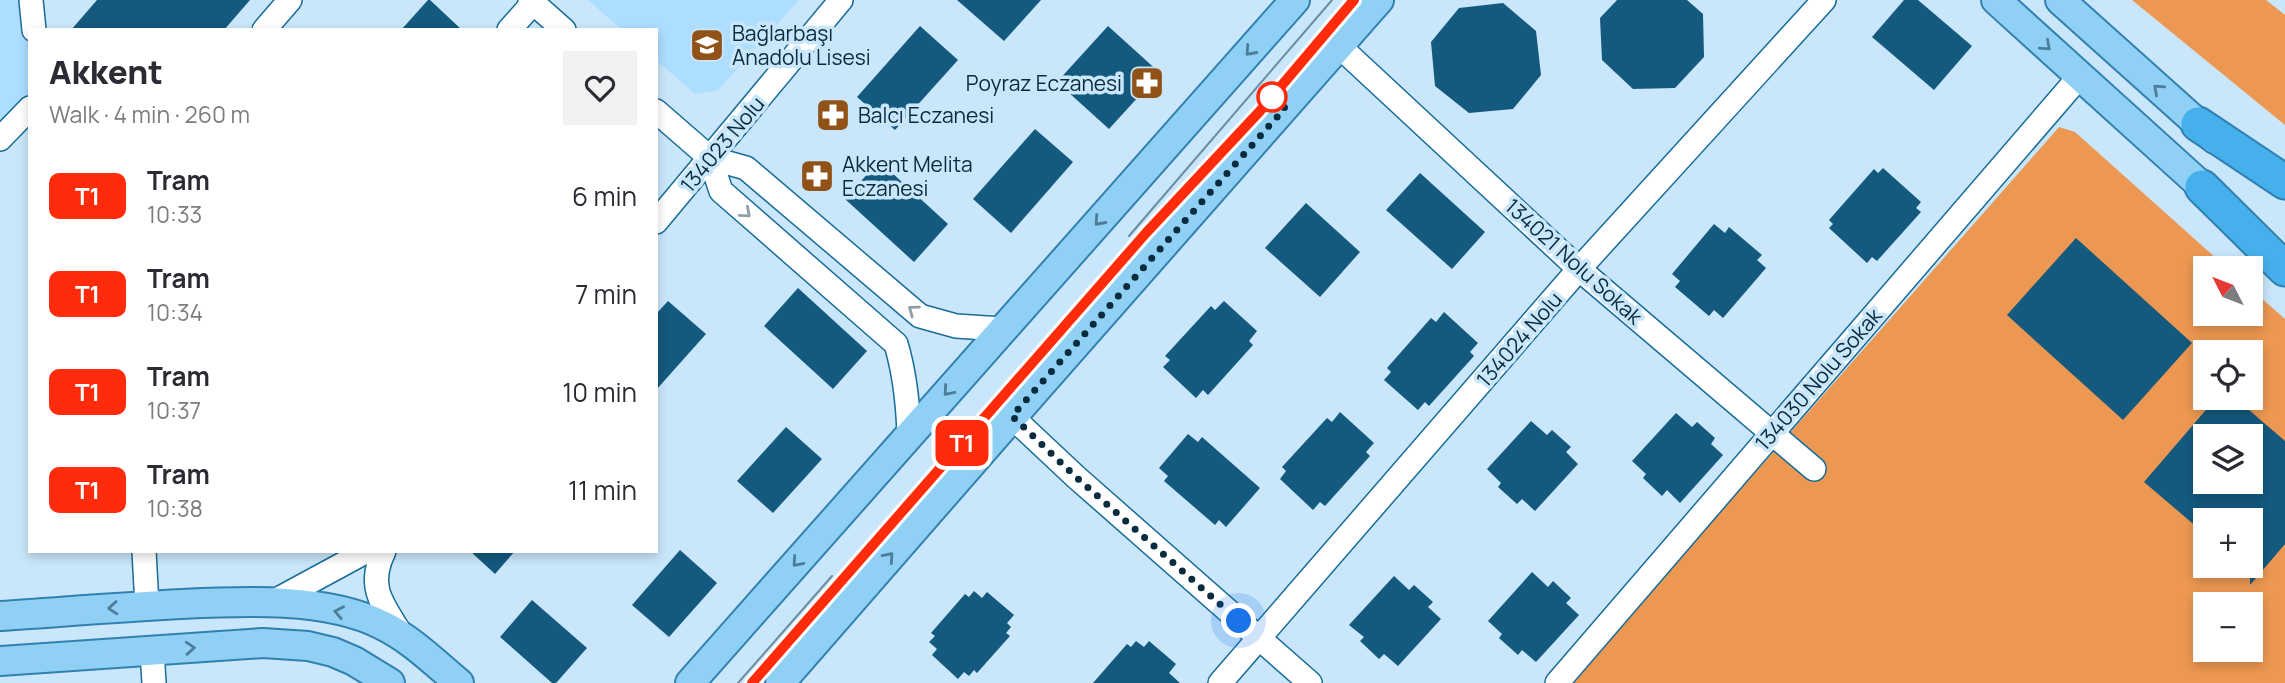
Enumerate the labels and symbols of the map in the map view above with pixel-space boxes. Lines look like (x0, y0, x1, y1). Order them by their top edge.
place label: Bağlarbaşı Anadolu Lisesi (732, 19, 871, 71)
school or university icon: Bağlarbaşı Anadolu Lisesi (688, 26, 726, 64)
one-way arrow (2038, 38, 2051, 50)
one-way arrow (1246, 43, 1258, 56)
pharmacy icon: Poyraz Eczanesi (1128, 64, 1166, 102)
place label: Poyraz Eczanesi (966, 69, 1122, 97)
unlabelled marker (1257, 82, 1287, 112)
one-way arrow (2153, 85, 2166, 97)
street label: 134023 Nolu (674, 90, 770, 198)
pharmacy icon: Balcı Eczanesi (814, 96, 852, 134)
place label: Balcı Eczanesi (858, 101, 994, 129)
place label: Akkent Melita Eczanesi (842, 150, 973, 202)
pharmacy icon: Akkent Melita Eczanesi (798, 157, 836, 195)
street label: 134021 Nolu Sokak (1499, 192, 1649, 331)
one-way arrow (738, 205, 751, 217)
one-way arrow (1094, 213, 1107, 226)
north arrow (2193, 256, 2263, 326)
street label: 134024 Nolu (1470, 286, 1568, 392)
street label: 134030 Nolu Sokak (1748, 302, 1888, 456)
one-way arrow (908, 305, 921, 318)
one-way arrow (943, 383, 956, 396)
line badge: T1 (930, 420, 993, 466)
one-way arrow (793, 553, 805, 566)
one-way arrow (881, 553, 893, 566)
one-way arrow (107, 600, 118, 615)
your location (1221, 603, 1256, 638)
one-way arrow (333, 605, 345, 620)
one-way arrow (185, 640, 196, 655)

